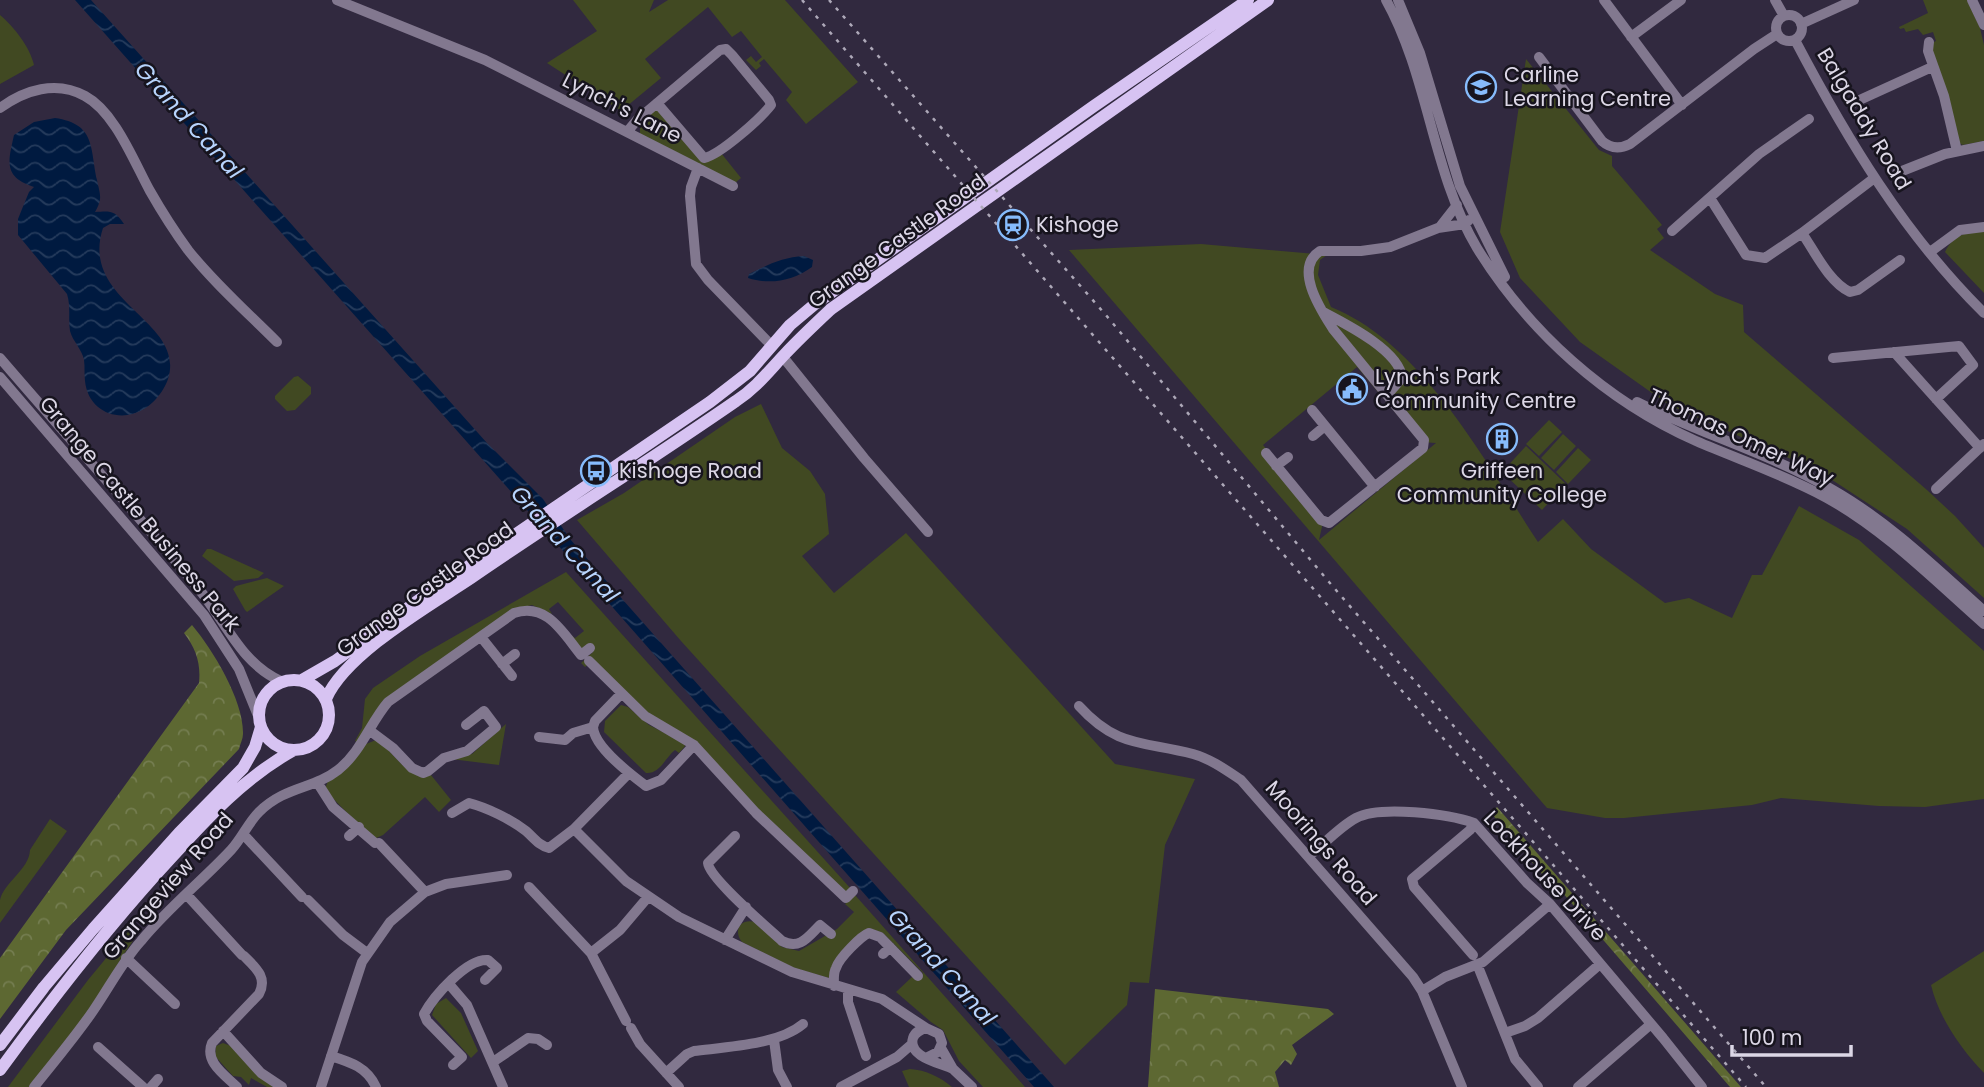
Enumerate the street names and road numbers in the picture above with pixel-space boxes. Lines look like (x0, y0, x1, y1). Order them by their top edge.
street label: Balgaddy Road (1811, 42, 1918, 195)
street label: Lynch's Lane (558, 65, 687, 150)
street label: Grange Castle Road (802, 167, 991, 315)
street label: Thomas Omer Way (1644, 381, 1839, 492)
street label: Grange Castle Business Park (33, 390, 248, 638)
street label: Grange Castle Road (330, 515, 519, 663)
street label: Moorings Road (1259, 774, 1384, 911)
street label: Lockhouse Drive (1477, 804, 1613, 947)
street label: Grangeview Road (96, 806, 240, 966)

